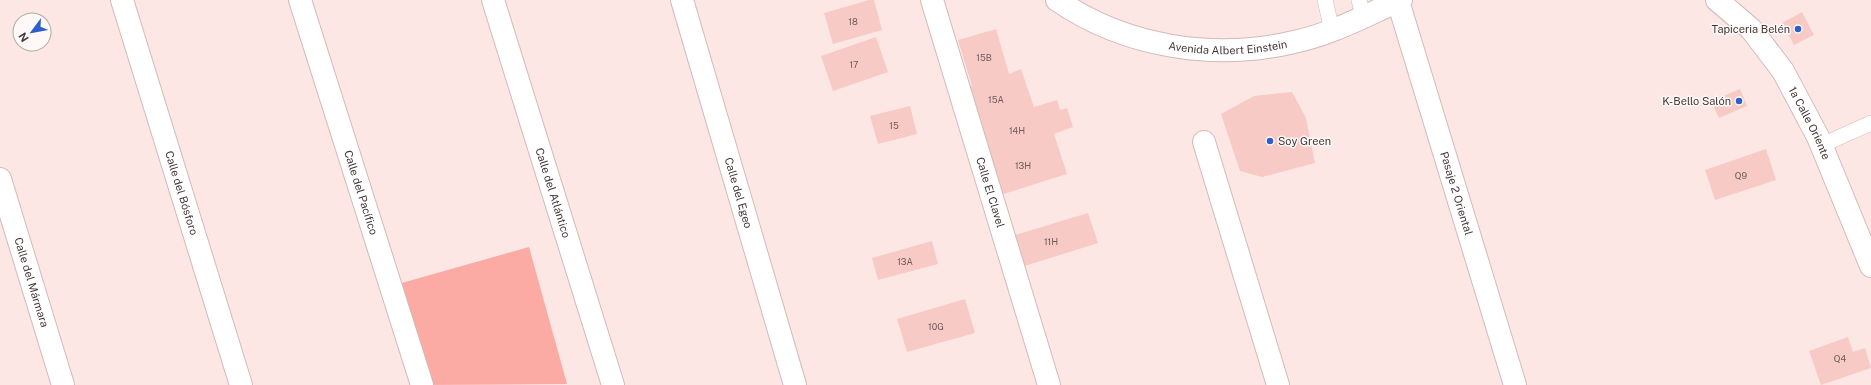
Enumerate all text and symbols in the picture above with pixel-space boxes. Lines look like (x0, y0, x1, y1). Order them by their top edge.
north arrow (12, 12, 52, 52)
house number: 18 (848, 16, 858, 27)
place label: Tapiceria Belén (1712, 23, 1790, 35)
marker: Tapiceria Belén (1793, 24, 1803, 34)
text: N (16, 30, 31, 44)
street label: Avenida Albert Einstein (1168, 38, 1288, 56)
house number: 15B (976, 52, 992, 63)
house number: 17 (849, 59, 859, 70)
street label: 1a Calle Oriente (1786, 85, 1833, 161)
house number: 15A (988, 94, 1005, 105)
place label: K-Bello Salón (1662, 95, 1731, 107)
marker: K-Bello Salón (1734, 96, 1744, 106)
house number: 15 (889, 120, 899, 131)
house number: 14H (1009, 125, 1025, 136)
place label: Soy Green (1278, 135, 1331, 147)
marker: Soy Green (1265, 136, 1275, 146)
street label: Calle del Atlántico (533, 146, 573, 239)
street label: Calle del Bósforo (163, 149, 200, 237)
street label: Calle del Pacífico (342, 149, 380, 236)
street label: Pasaje 2 Oriental (1438, 150, 1475, 236)
street label: Calle del Egeo (723, 156, 755, 230)
street label: Calle El Clavel (974, 156, 1007, 229)
house number: 13H (1015, 160, 1031, 171)
house number: Q9 (1735, 170, 1748, 181)
street label: Calle del Mármara (12, 236, 51, 329)
house number: 11H (1044, 236, 1058, 247)
house number: 13A (897, 256, 913, 267)
house number: 10G (928, 321, 944, 332)
house number: Q4 (1834, 353, 1847, 364)

